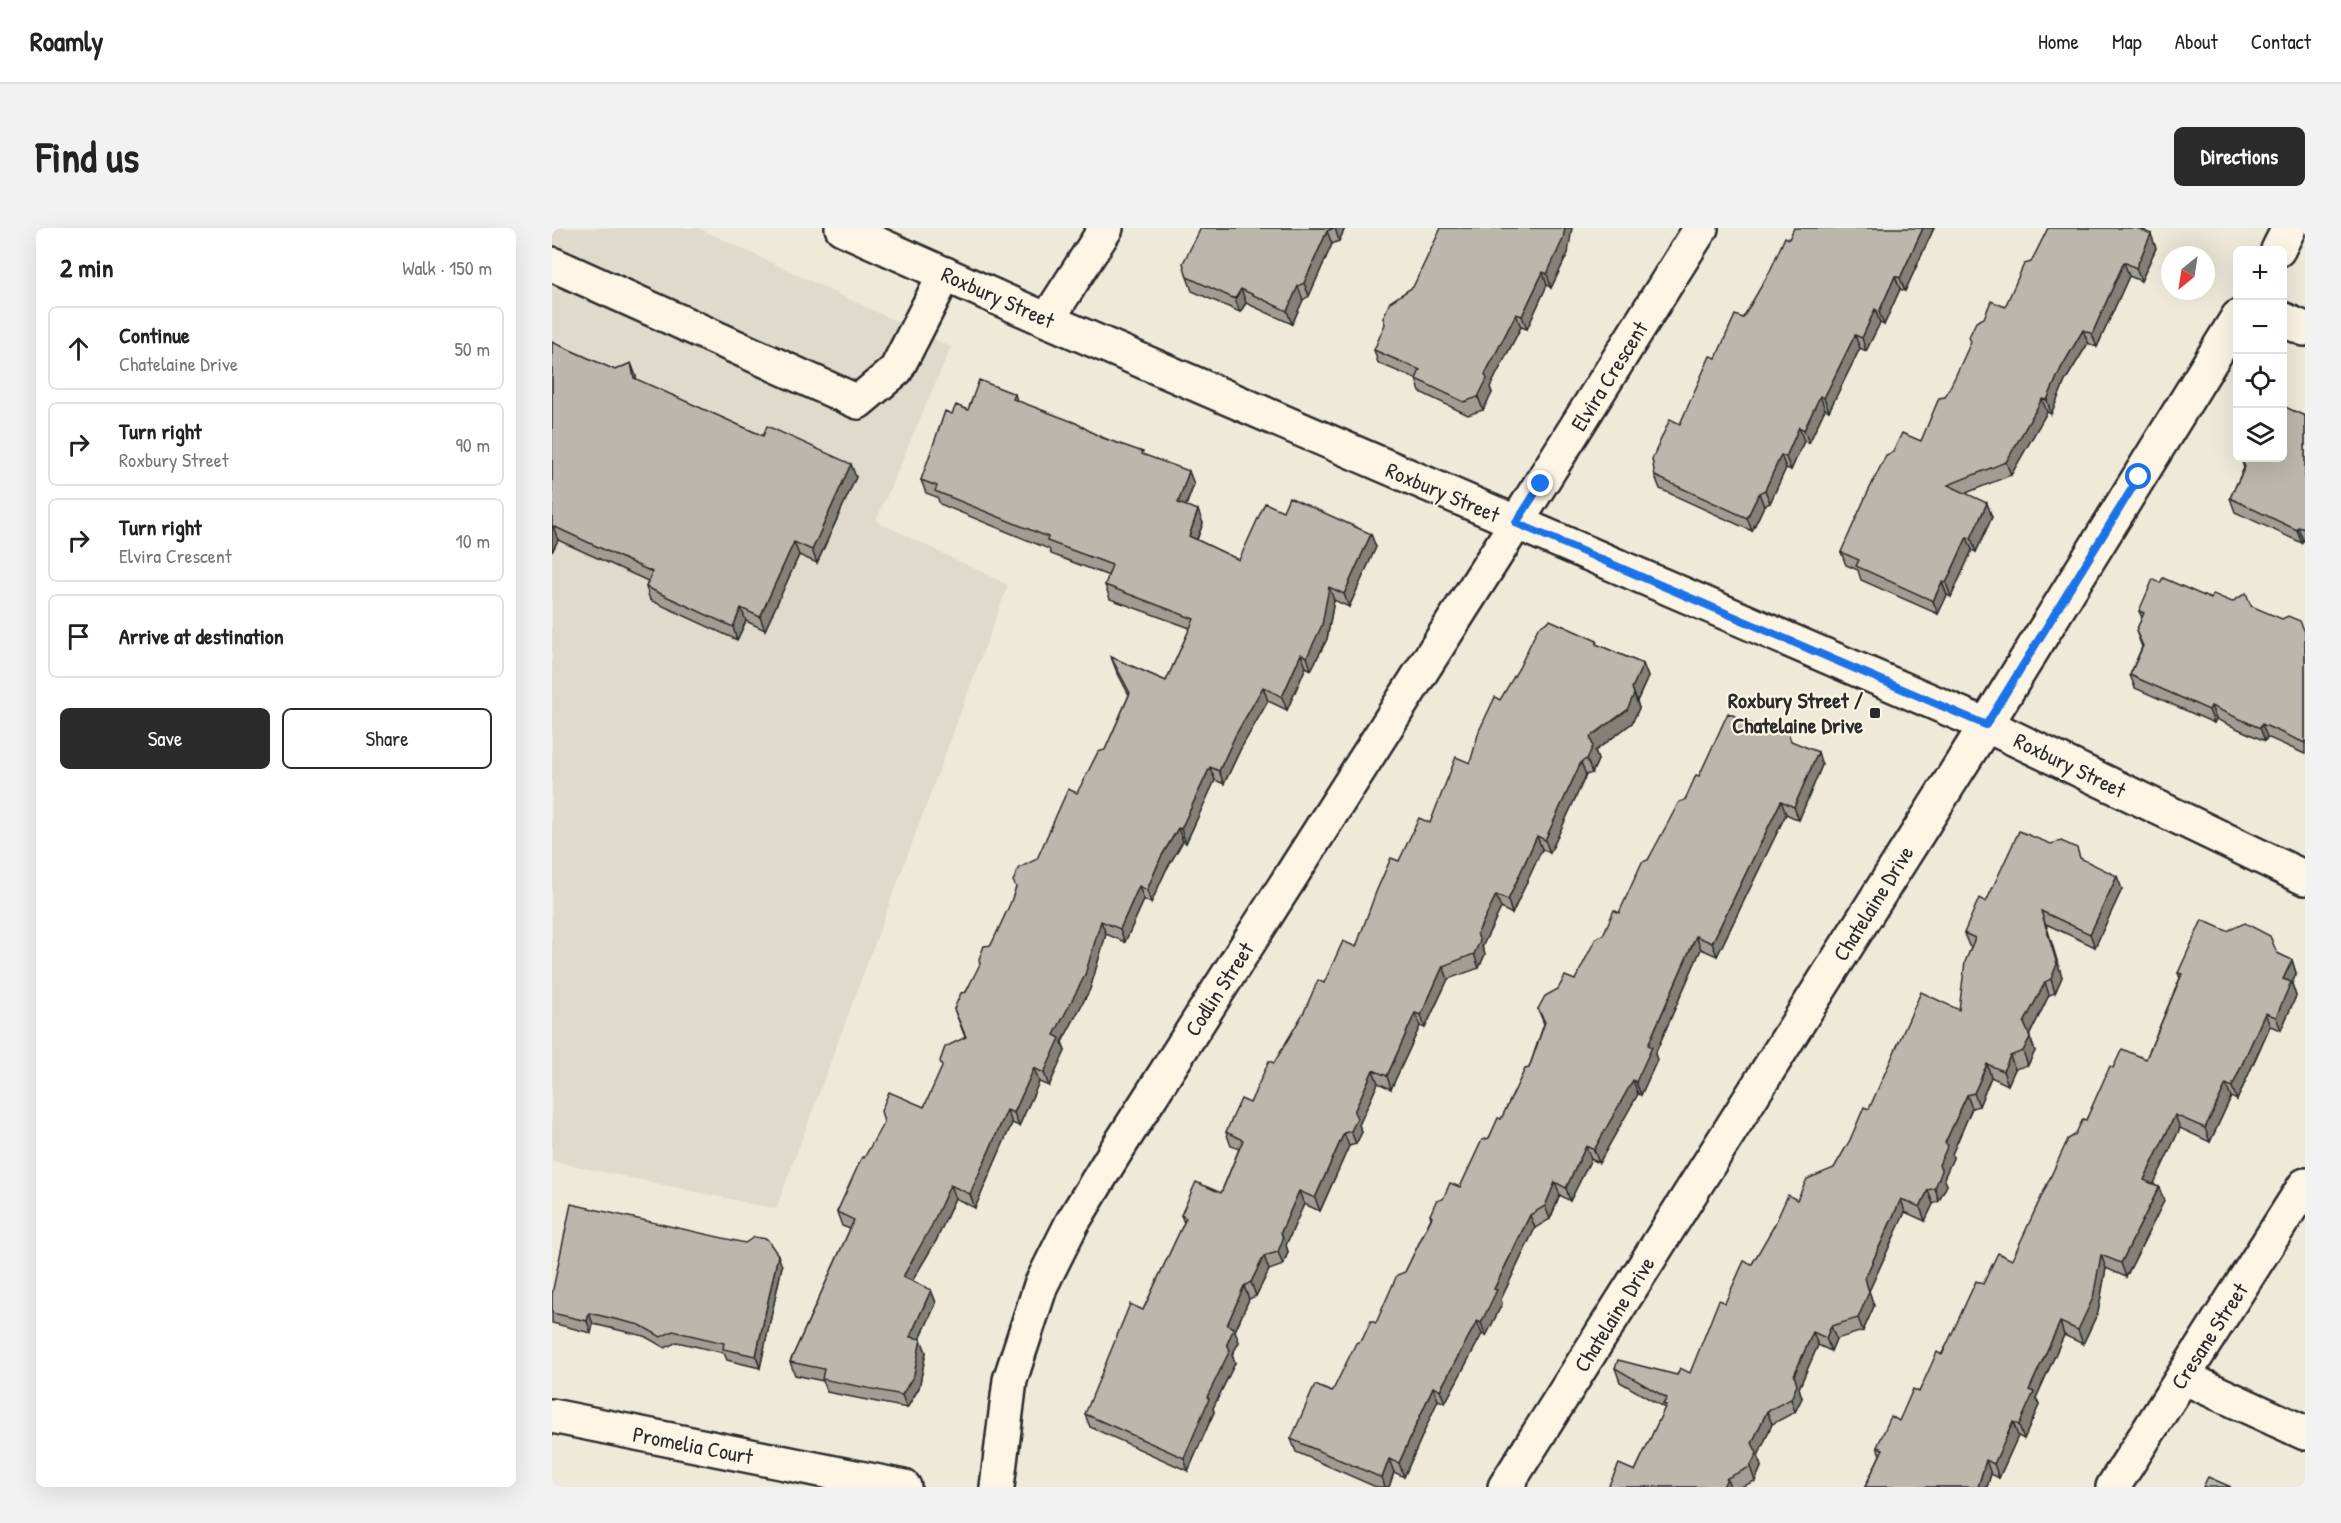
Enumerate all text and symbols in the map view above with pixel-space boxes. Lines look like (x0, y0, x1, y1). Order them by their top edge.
text: Roamly (30, 22, 103, 60)
text: Home (2038, 27, 2079, 56)
text: Map (2112, 27, 2142, 56)
text: About (2175, 27, 2218, 56)
text: Contact (2251, 27, 2311, 56)
button: Directions (2174, 127, 2305, 186)
text: Find us (36, 128, 139, 185)
north arrow (2161, 246, 2215, 300)
map controls (2233, 246, 2287, 462)
button: + (2233, 246, 2287, 300)
text: 2 min (60, 250, 113, 285)
text: Walk · 150 m (402, 254, 492, 281)
street label: Roxbury Street (937, 259, 1060, 335)
button: − (2233, 300, 2287, 354)
street label: Elvira Crescent (1563, 315, 1655, 437)
text: Continue (119, 320, 190, 350)
icon: ahead (62, 332, 95, 365)
text: 50 m (454, 335, 490, 362)
text: Chatelaine Drive (119, 350, 238, 377)
button: locate (2233, 354, 2287, 408)
button: layers (2233, 408, 2287, 462)
text: Turn right (119, 416, 202, 446)
icon: right (62, 428, 95, 461)
text: 90 m (456, 431, 490, 458)
text: Roxbury Street (119, 446, 229, 473)
street label: Roxbury Street (1382, 455, 1505, 530)
route start (2125, 463, 2151, 489)
route end (1527, 470, 1553, 496)
text: Turn right (119, 512, 202, 542)
icon: right (62, 524, 95, 557)
text: 10 m (456, 527, 490, 554)
text: Elvira Crescent (119, 542, 232, 569)
icon: arrive (62, 620, 95, 653)
text: Arrive at destination (119, 621, 284, 651)
place label: Roxbury Street / Chatelaine Drive (1728, 685, 1864, 740)
marker: Roxbury Street / Chatelaine Drive (1868, 706, 1882, 720)
button: Save (60, 708, 270, 769)
button: Share (282, 708, 492, 769)
street label: Roxbury Street (2009, 725, 2131, 805)
street label: Chatelaine Drive (1826, 839, 1921, 966)
street label: Codlin Street (1177, 936, 1261, 1042)
street label: Chatelaine Drive (1567, 1250, 1662, 1377)
street label: Cresane Street (2163, 1277, 2255, 1395)
street label: Promelia Court (630, 1419, 756, 1471)

